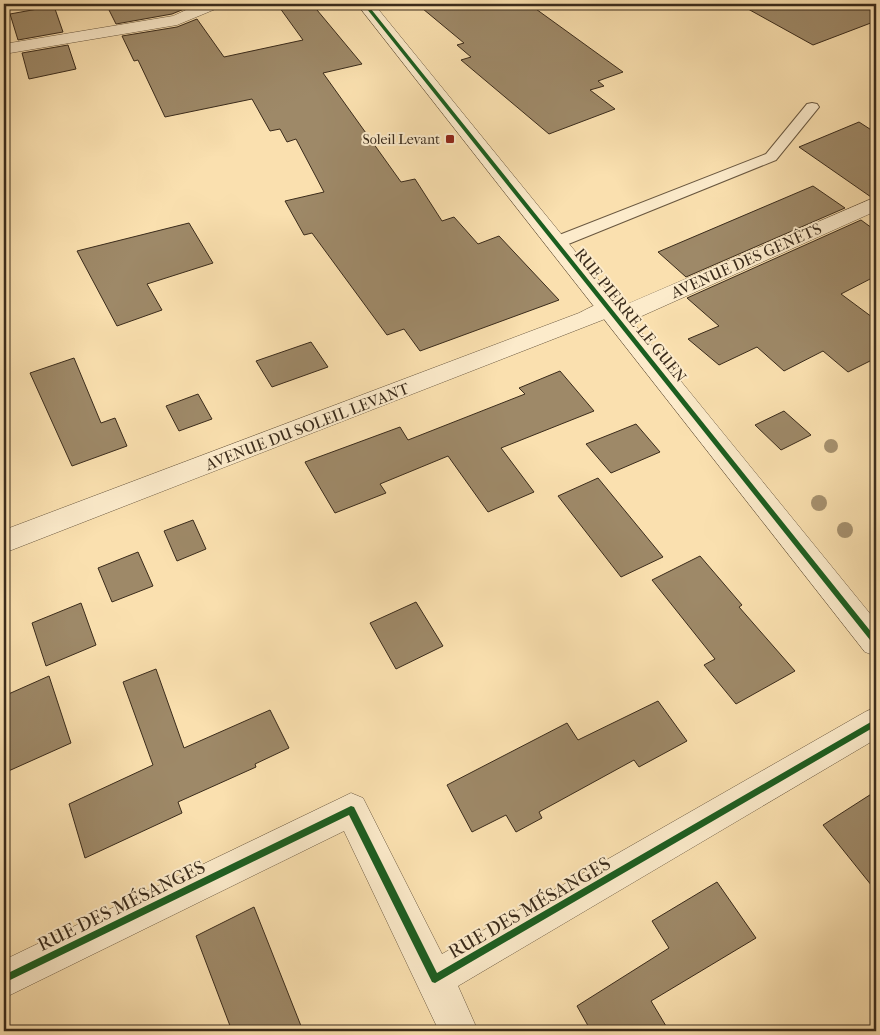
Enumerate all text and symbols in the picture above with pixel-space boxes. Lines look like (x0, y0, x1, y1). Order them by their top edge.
place label: Soleil Levant (362, 131, 440, 148)
marker: Soleil Levant (444, 133, 456, 145)
street label: AVENUE DES GENÊTS (667, 218, 824, 303)
street label: RUE PIERRE LE GUEN (571, 244, 691, 386)
street label: AVENUE DU SOLEIL LEVANT (202, 379, 412, 475)
street label: RUE DES MÉSANGES (445, 852, 615, 963)
street label: RUE DES MÉSANGES (34, 856, 209, 956)

